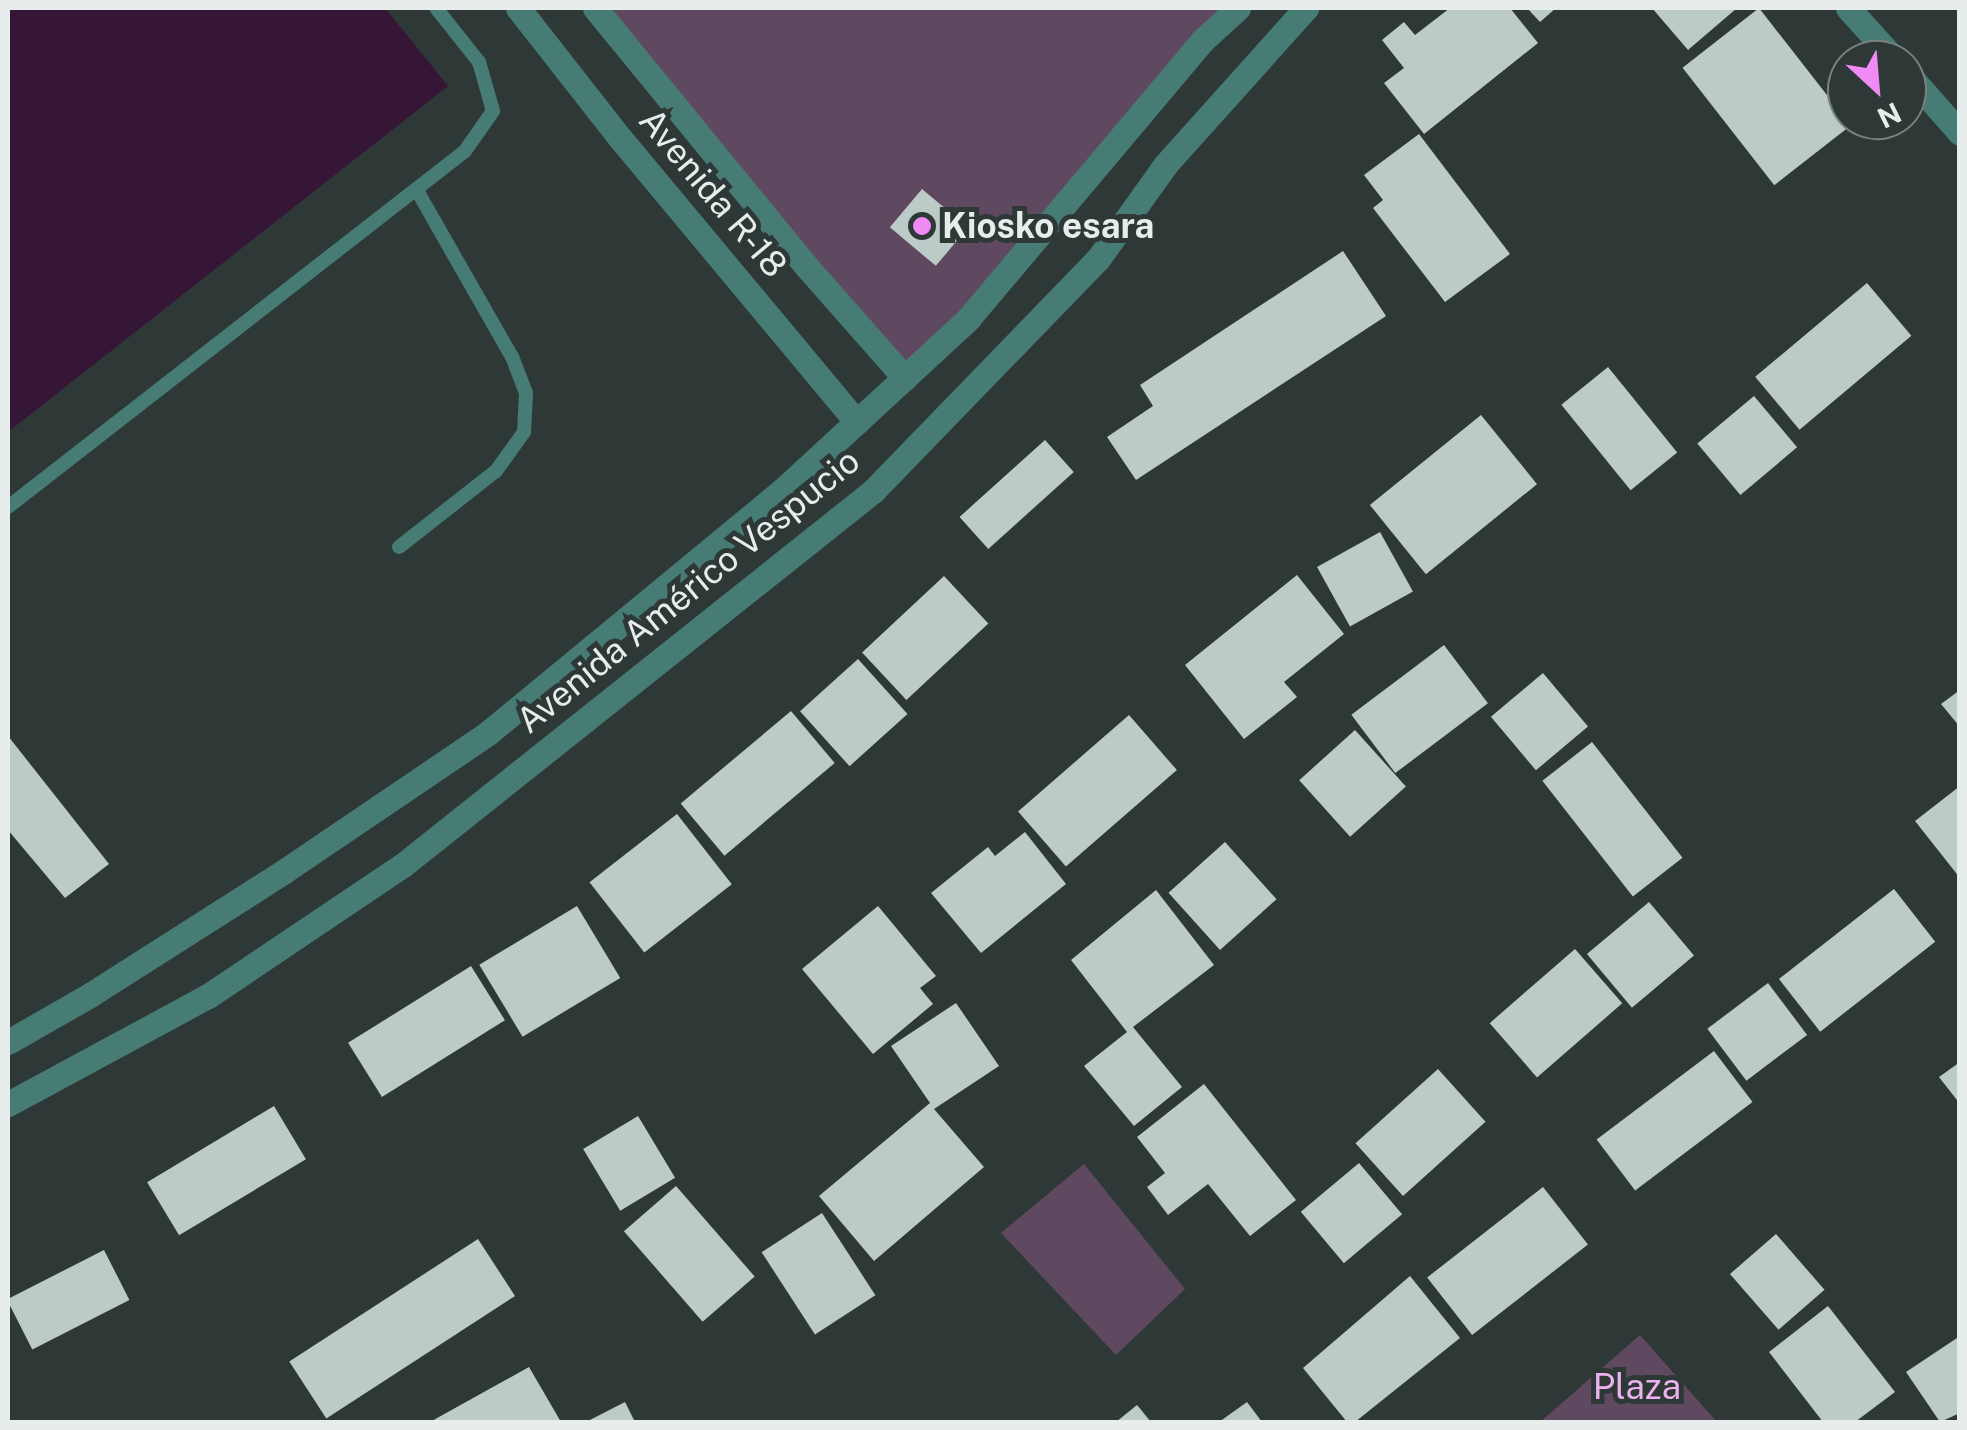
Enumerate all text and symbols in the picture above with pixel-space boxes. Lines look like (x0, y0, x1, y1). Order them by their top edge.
north arrow (1827, 40, 1927, 140)
text: N (1872, 96, 1907, 135)
street label: Avenida R-18 (630, 100, 796, 286)
place label: Kiosko esara (942, 205, 1155, 247)
marker: Kiosko esara (911, 215, 933, 237)
street label: Avenida Américo Vespucio (508, 439, 868, 743)
park label: Plaza (1593, 1366, 1681, 1408)

